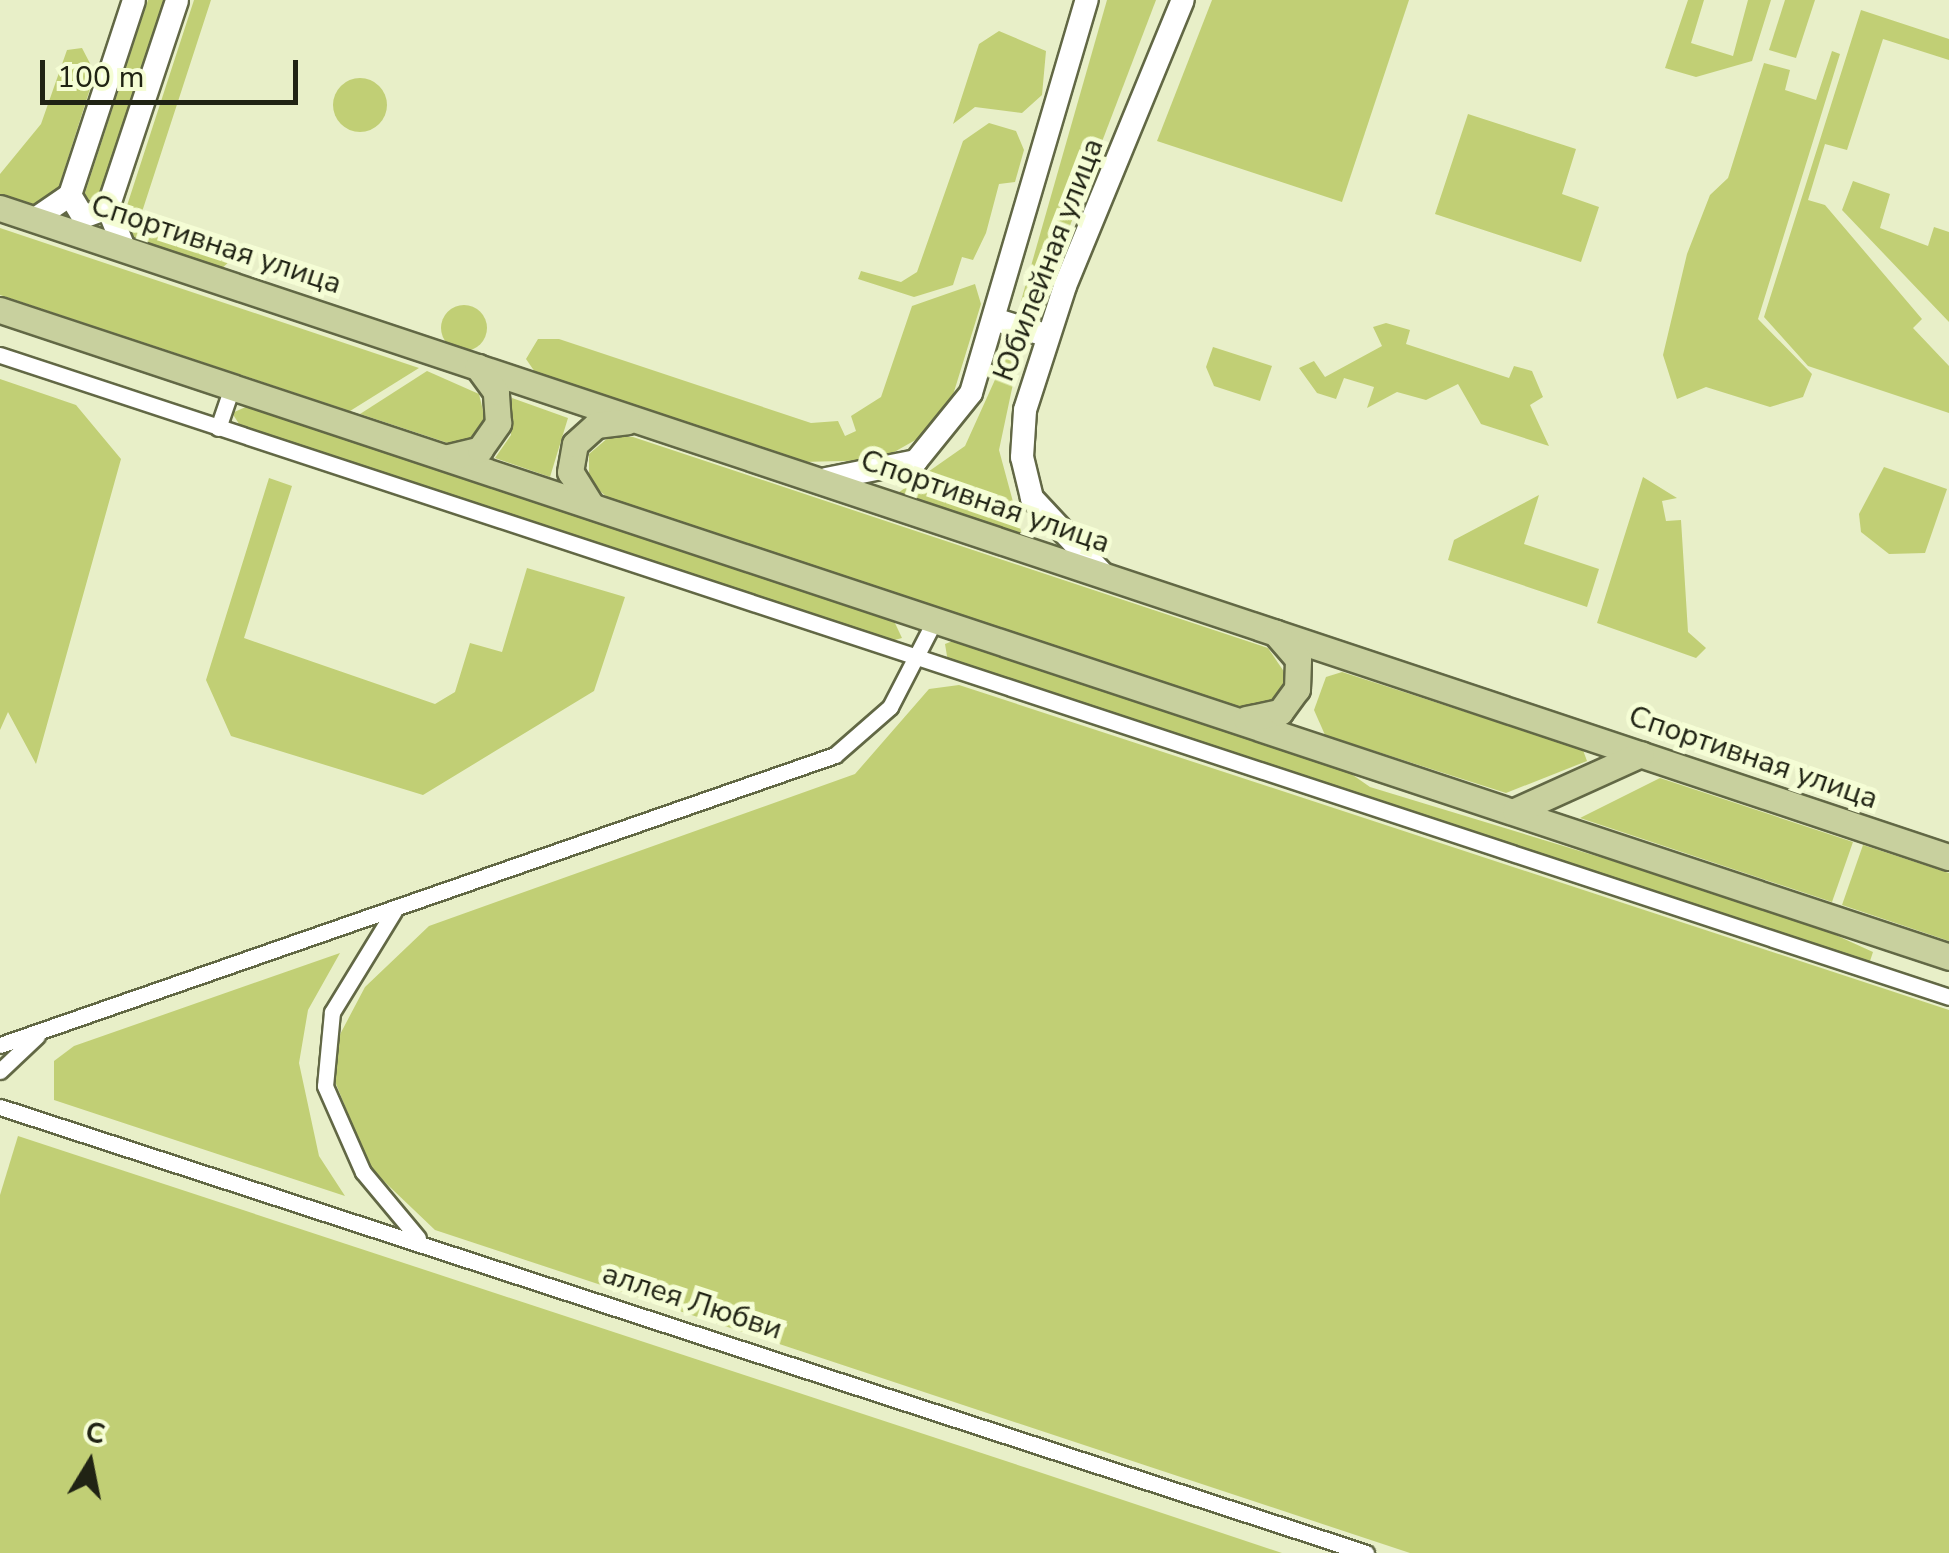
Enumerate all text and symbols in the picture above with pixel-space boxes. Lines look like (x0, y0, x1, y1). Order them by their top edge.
scale bar (45, 40, 302, 102)
text: 100 m (57, 57, 144, 98)
street label: Юбилейная улица (986, 133, 1112, 387)
street label: Спортивная улица (86, 188, 346, 302)
street label: Спортивная улица (856, 442, 1114, 562)
street label: Спортивная улица (1624, 698, 1882, 818)
street label: аллея Любви (598, 1256, 786, 1348)
north arrow (40, 1413, 140, 1513)
text: С (83, 1413, 108, 1454)

